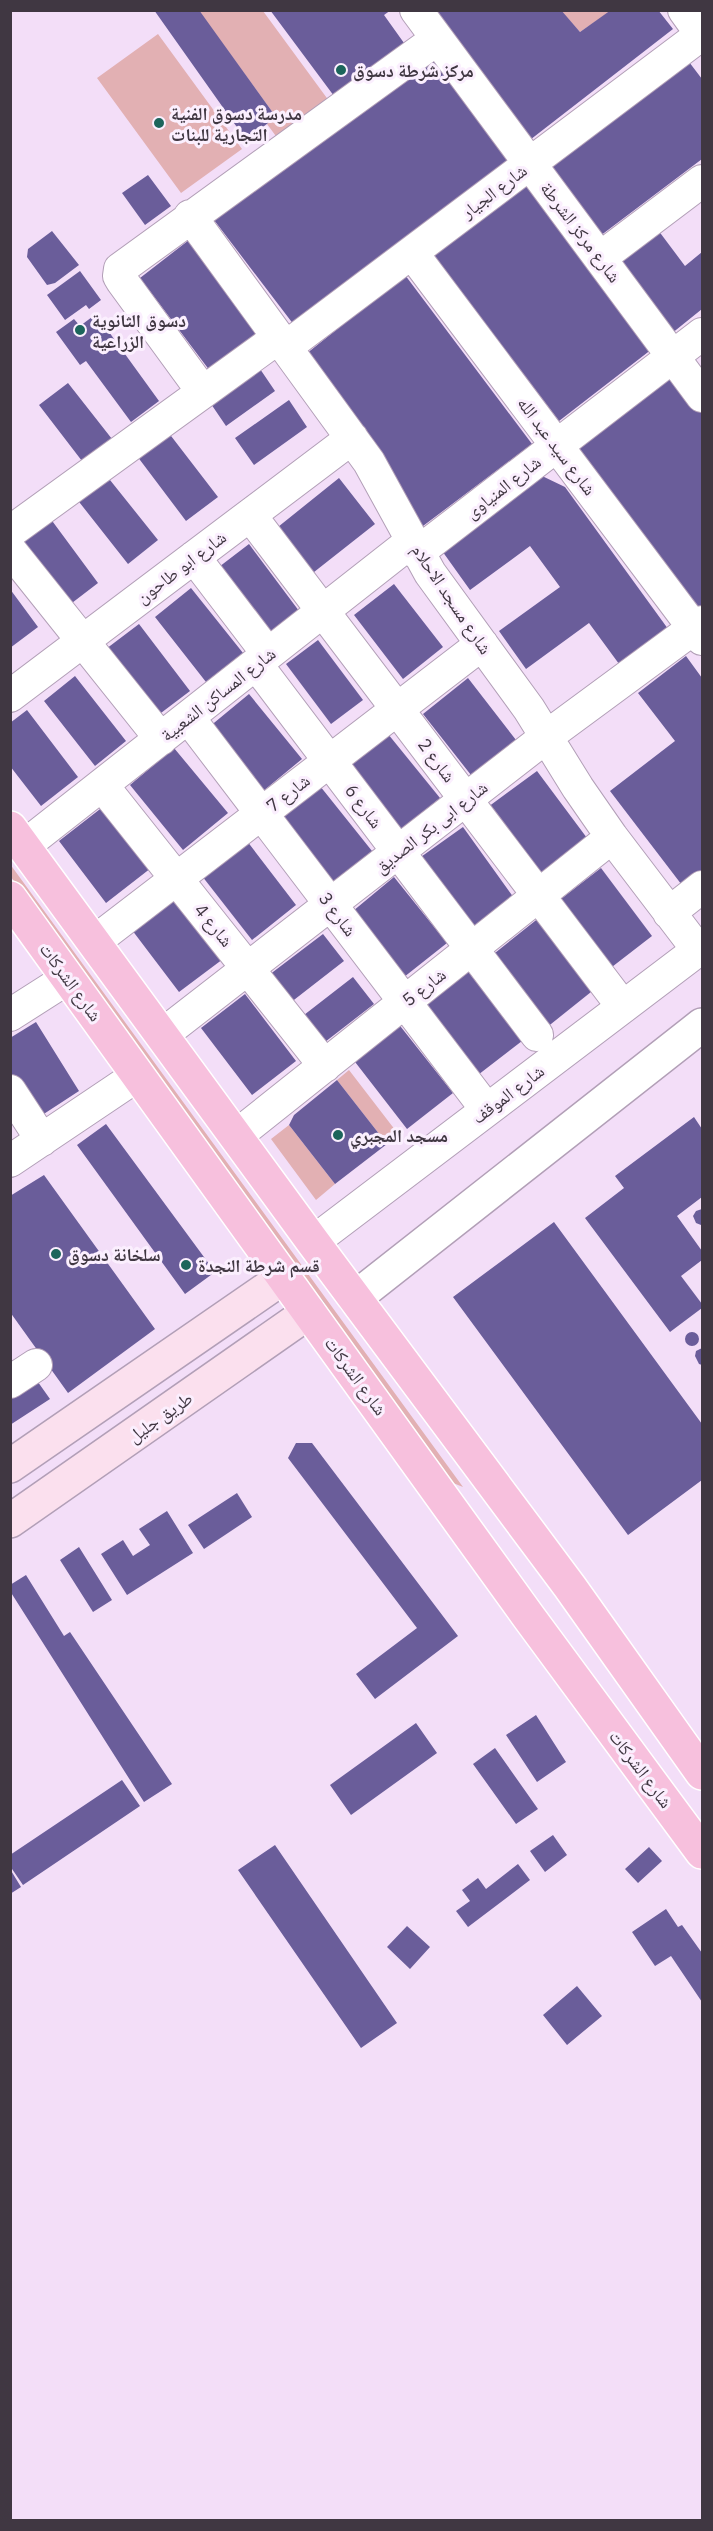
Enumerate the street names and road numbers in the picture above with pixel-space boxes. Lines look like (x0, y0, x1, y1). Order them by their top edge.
street label: شارع الجيار (456, 159, 531, 224)
street label: شارع مركز الشرطة (536, 177, 626, 287)
street label: شارع سيد عبد الله (513, 392, 601, 500)
street label: شارع المنياوى (461, 450, 545, 524)
street label: شارع ابو طاحون (131, 526, 231, 608)
street label: شارع مسجد الاحلام (406, 539, 497, 659)
street label: شارع المساكن الشعبية (156, 642, 280, 746)
street label: شارع 2 (413, 733, 461, 787)
street label: شارع 7 (262, 769, 314, 817)
street label: شارع ابى بكر الصديق (370, 776, 492, 878)
street label: شارع 6 (340, 779, 388, 833)
street label: شارع 3 (314, 887, 362, 941)
street label: شارع 4 (190, 899, 238, 951)
street label: شارع الشركات (35, 938, 107, 1026)
street label: شارع 5 (398, 963, 450, 1011)
street label: شارع الموقف (467, 1059, 549, 1129)
street label: شارع الشركات (320, 1332, 392, 1420)
street label: طريق جليل (123, 1386, 197, 1448)
street label: شارع الشركات (604, 1725, 678, 1813)

